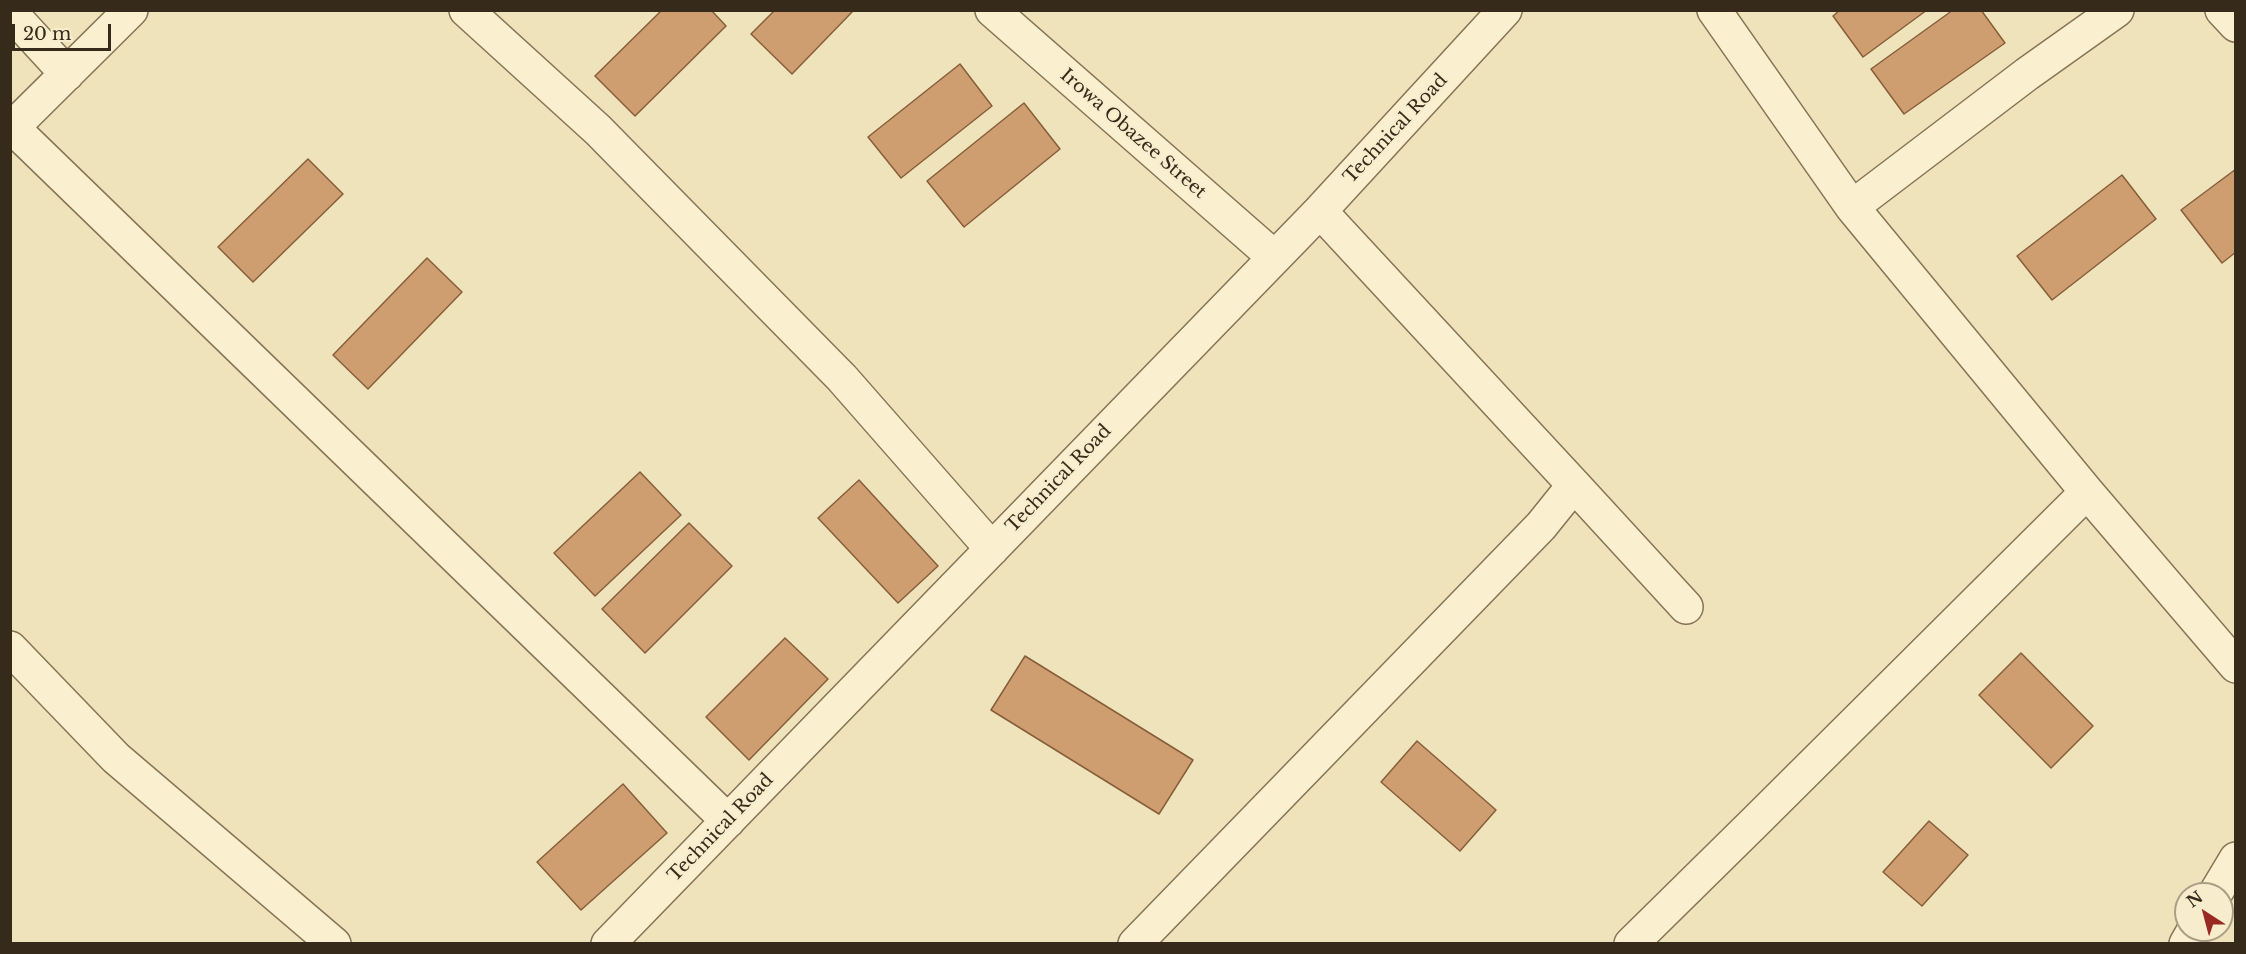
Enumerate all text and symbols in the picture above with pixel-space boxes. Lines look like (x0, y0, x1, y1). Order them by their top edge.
scale bar (15, 12, 114, 50)
text: 20 m (23, 23, 71, 45)
street label: Irowa Obazee Street (1056, 65, 1210, 203)
street label: Technical Road (1340, 70, 1452, 188)
street label: Technical Road (1002, 420, 1116, 538)
street label: Technical Road (664, 769, 778, 887)
north arrow (2174, 882, 2234, 942)
text: N (2183, 887, 2207, 912)

